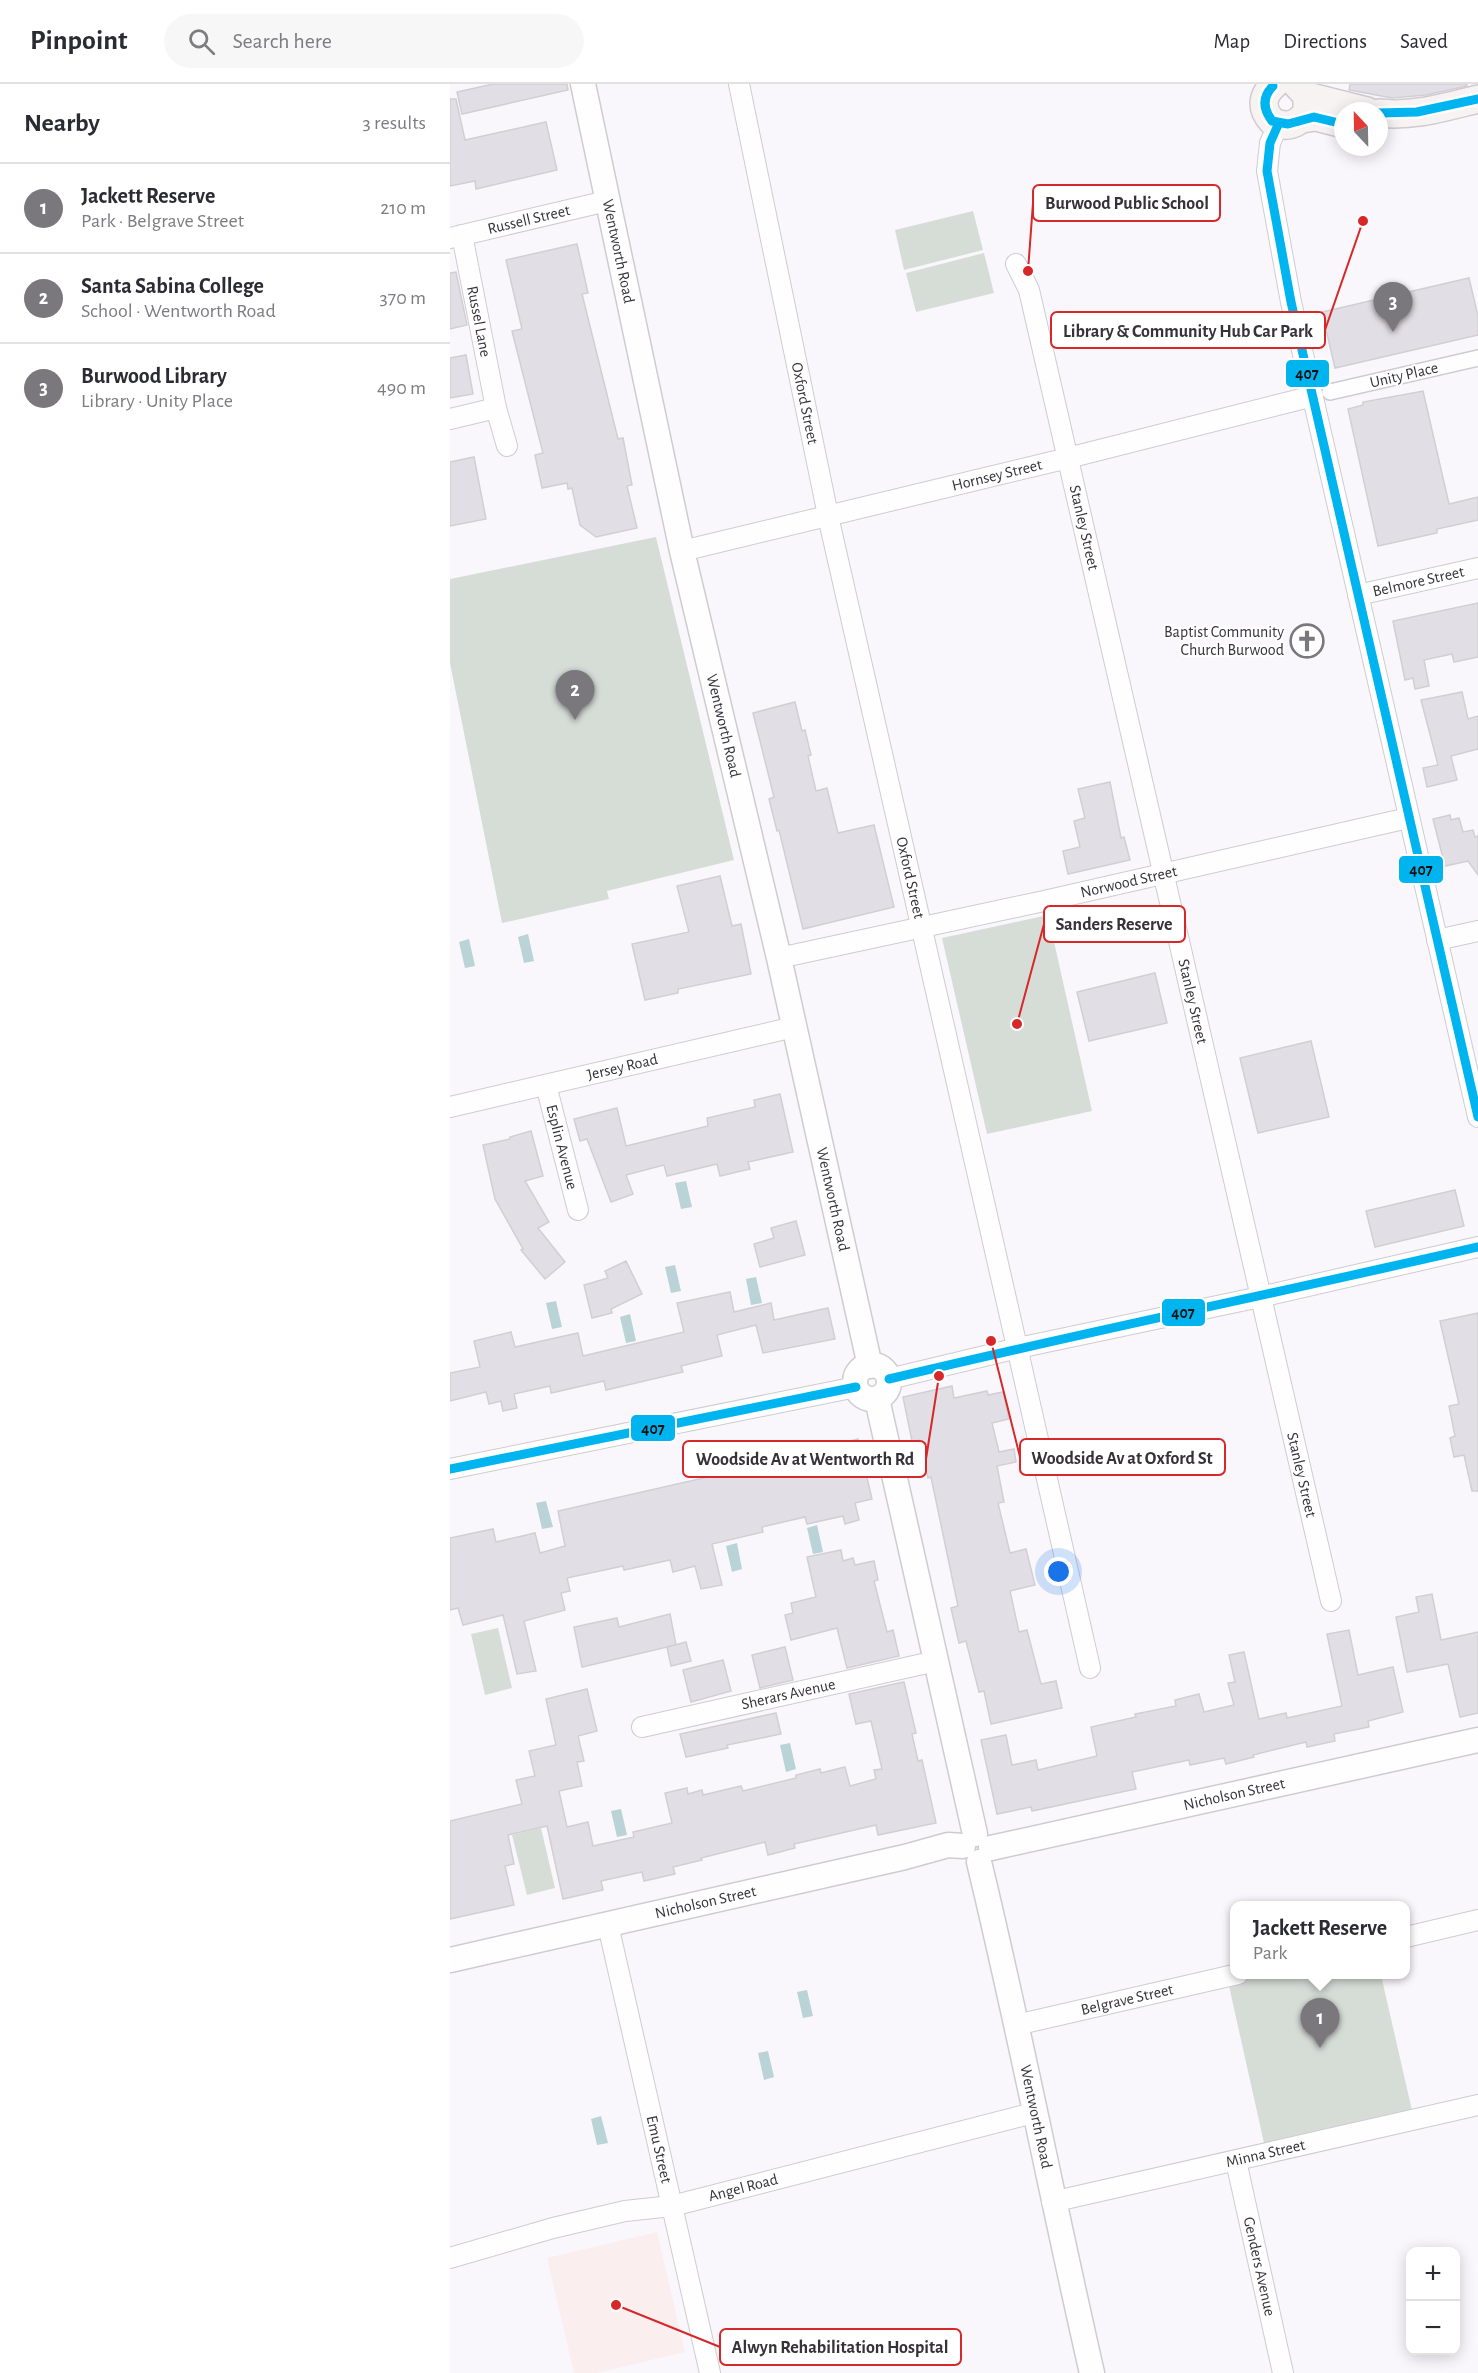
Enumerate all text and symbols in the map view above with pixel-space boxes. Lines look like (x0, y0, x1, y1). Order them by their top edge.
search box (164, 14, 584, 68)
icon: search (185, 25, 218, 58)
text: Pinpoint (30, 27, 128, 55)
text: Search here (233, 30, 332, 52)
text: Map (1214, 31, 1250, 52)
text: Directions (1283, 31, 1367, 52)
text: Saved (1400, 31, 1448, 52)
north arrow (1334, 102, 1388, 156)
text: Nearby (24, 110, 100, 136)
text: 3 results (362, 113, 426, 133)
text: Jackett Reserve (81, 185, 215, 207)
callout: Burwood Public School (1033, 185, 1220, 221)
text: Burwood Public School (1045, 195, 1209, 213)
text: 1 (40, 198, 47, 218)
text: 210 m (380, 198, 426, 218)
street label: Wentworth Road (600, 198, 637, 305)
street label: Russell Street (486, 202, 572, 237)
text: Park · Belgrave Street (81, 211, 244, 231)
text: Santa Sabina College (81, 275, 264, 297)
pin: 3 (1374, 282, 1412, 332)
street label: Russel Lane (464, 284, 494, 358)
text: 2 (39, 288, 48, 308)
text: 370 m (380, 288, 426, 308)
text: School · Wentworth Road (81, 301, 276, 321)
callout: Library & Community Hub Car Park (1051, 312, 1325, 348)
text: Library & Community Hub Car Park (1063, 323, 1313, 341)
line badge: 407 (1285, 359, 1330, 388)
street label: Unity Place (1368, 359, 1440, 392)
street label: Oxford Street (789, 361, 821, 446)
text: Burwood Library (81, 365, 227, 387)
text: 407 (1295, 366, 1319, 382)
text: 3 (39, 378, 48, 398)
text: 490 m (377, 378, 426, 398)
text: Library · Unity Place (81, 391, 233, 411)
street label: Hornsey Street (950, 457, 1044, 494)
street label: Stanley Street (1067, 484, 1102, 572)
street label: Belmore Street (1371, 563, 1466, 599)
church icon: Baptist Community Church Burwood (1289, 623, 1325, 659)
place label: Baptist Community Church Burwood (1164, 624, 1284, 658)
pin: 2 (556, 670, 594, 720)
street label: Wentworth Road (704, 672, 744, 779)
street label: Oxford Street (893, 835, 927, 920)
line badge: 407 (1398, 855, 1444, 884)
text: 407 (1409, 862, 1433, 878)
street label: Norwood Street (1079, 863, 1179, 900)
callout: Sanders Reserve (1044, 906, 1185, 942)
text: Sanders Reserve (1055, 916, 1173, 934)
street label: Stanley Street (1175, 957, 1210, 1045)
street label: Jersey Road (586, 1051, 659, 1083)
street label: Esplin Avenue (543, 1103, 580, 1191)
street label: Wentworth Road (814, 1146, 852, 1253)
line badge: 407 (1161, 1298, 1206, 1327)
text: 407 (1171, 1305, 1195, 1321)
line badge: 407 (630, 1414, 676, 1442)
text: 407 (641, 1421, 665, 1437)
street label: Stanley Street (1284, 1431, 1319, 1519)
callout: Woodside Av at Oxford St (1020, 1439, 1225, 1475)
callout: Woodside Av at Wentworth Rd (683, 1441, 926, 1477)
text: Woodside Av at Oxford St (1031, 1450, 1213, 1468)
text: Woodside Av at Wentworth Rd (696, 1451, 915, 1469)
your location (1044, 1557, 1073, 1586)
street label: Sherars Avenue (740, 1676, 837, 1712)
street label: Nicholson Street (1182, 1775, 1286, 1813)
street label: Nicholson Street (653, 1883, 758, 1921)
popup (1230, 1901, 1410, 1979)
text: Jackett Reserve (1253, 1917, 1387, 1939)
text: Park (1253, 1943, 1287, 1963)
street label: Belgrave Street (1079, 1981, 1175, 2018)
pin: 1 (1300, 1998, 1340, 2048)
street label: Wentworth Road (1017, 2063, 1055, 2170)
street label: Emu Street (644, 2114, 675, 2185)
street label: Minna Street (1224, 2137, 1307, 2170)
street label: Angel Road (707, 2171, 780, 2204)
street label: Genders Avenue (1241, 2215, 1278, 2318)
map controls (1406, 2247, 1460, 2355)
button: + (1406, 2247, 1460, 2301)
button: − (1406, 2301, 1460, 2355)
callout: Alwyn Rehabilitation Hospital (720, 2329, 961, 2365)
text: Alwyn Rehabilitation Hospital (732, 2339, 948, 2357)

